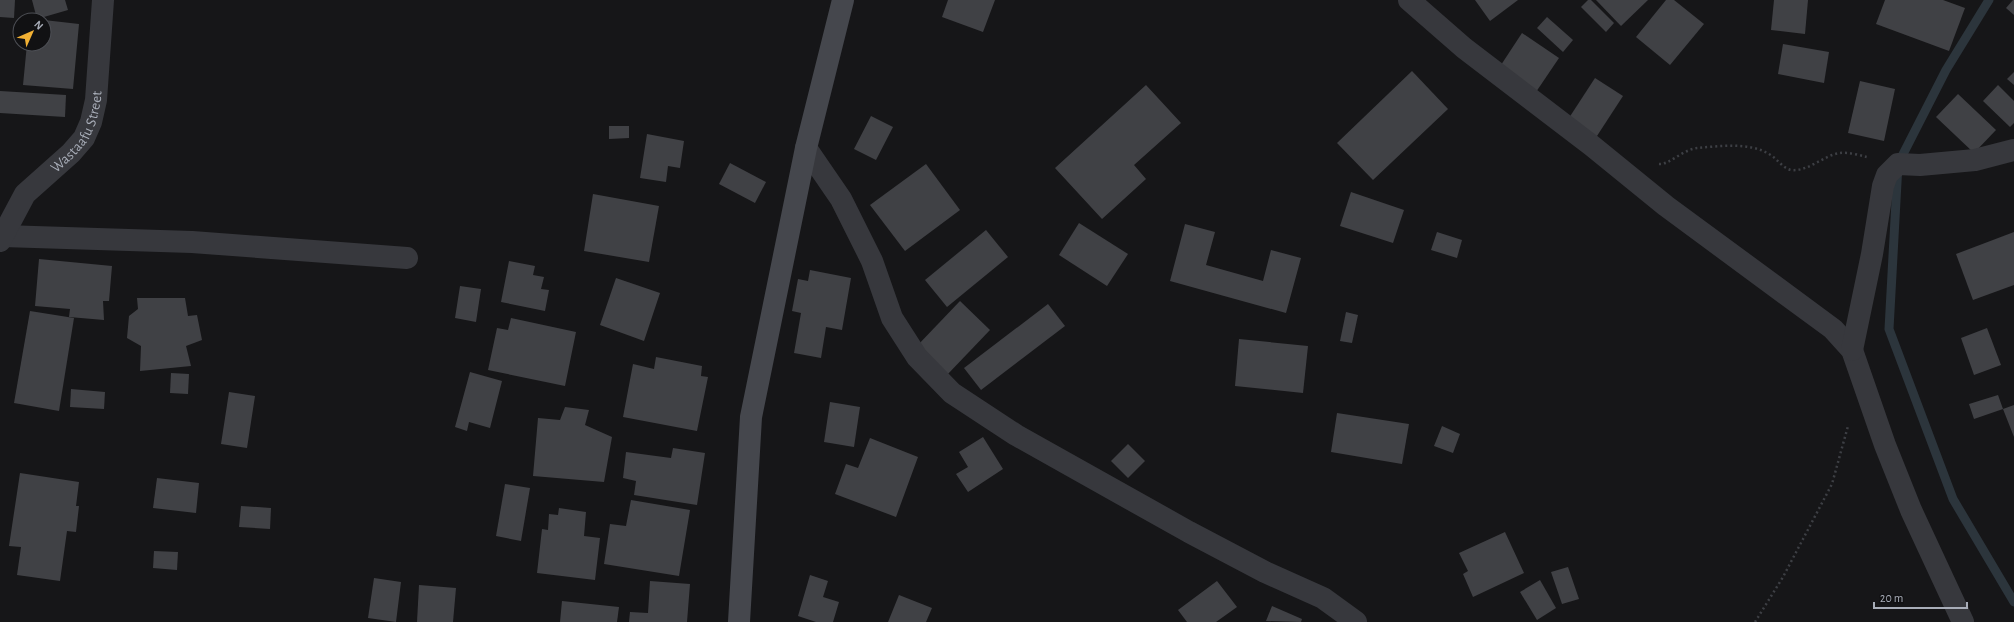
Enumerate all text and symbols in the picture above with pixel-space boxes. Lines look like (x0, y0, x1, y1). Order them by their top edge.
north arrow (12, 12, 52, 52)
text: N (32, 19, 45, 32)
street label: Wastaafu Street (48, 90, 104, 175)
scale bar (1874, 584, 1967, 610)
text: 20 m (1880, 592, 1903, 604)

